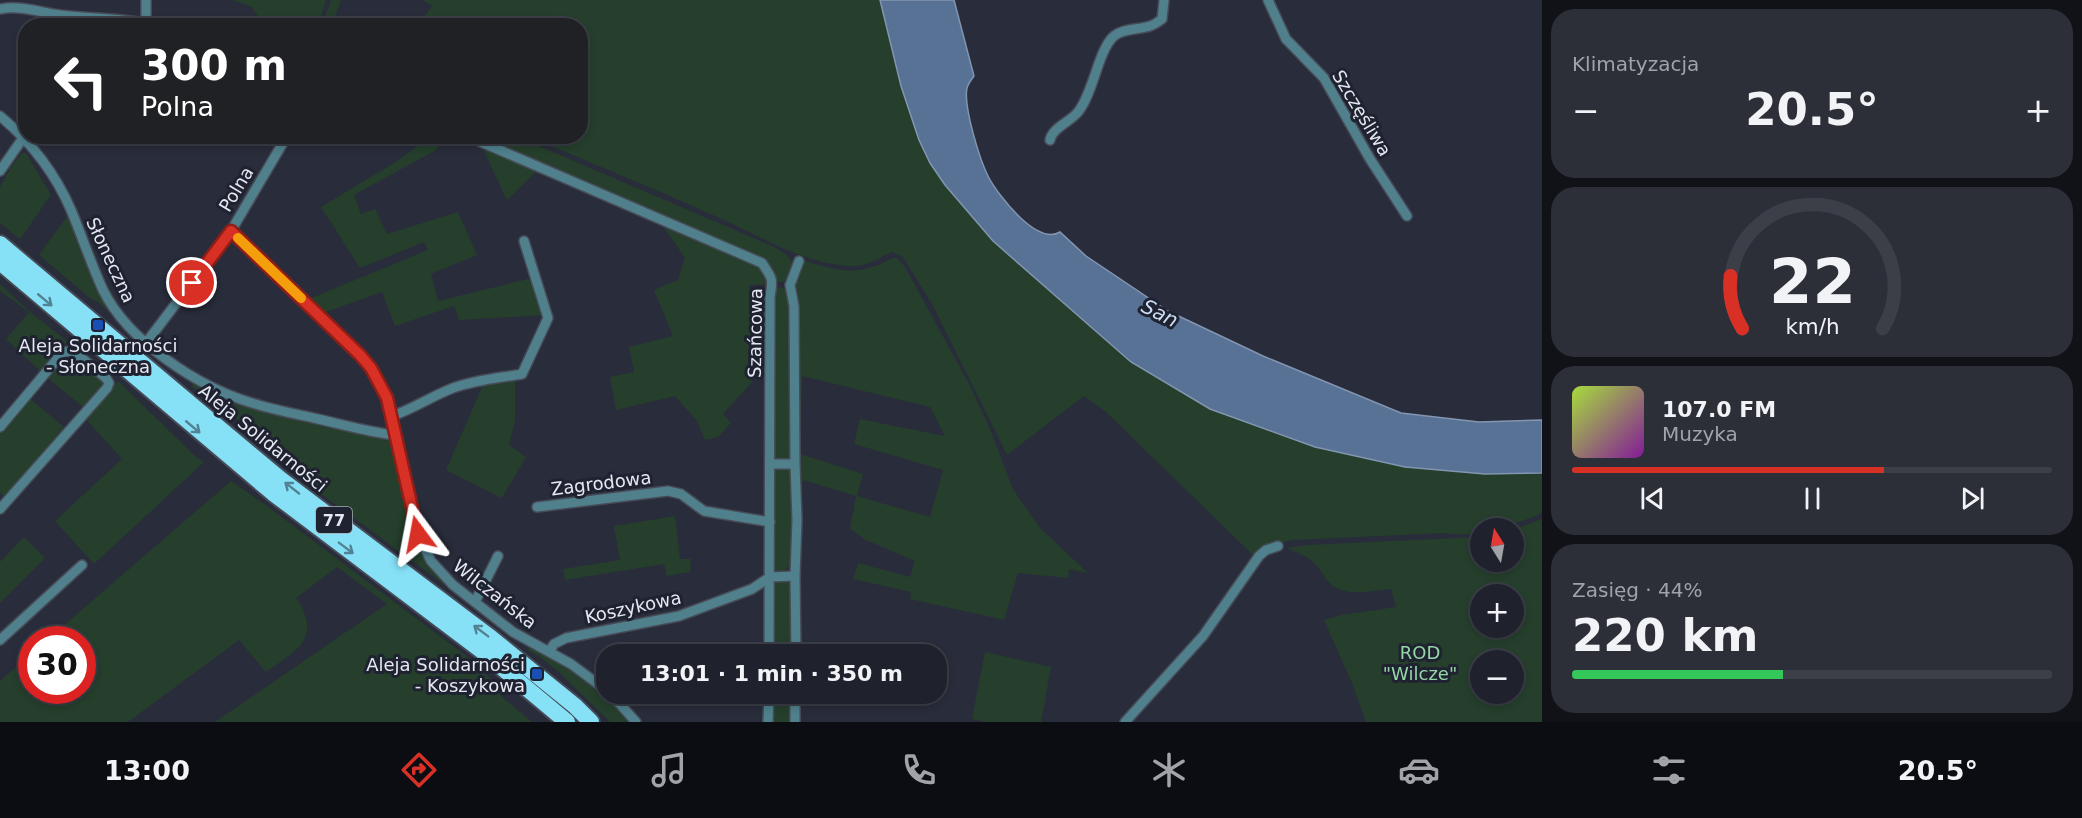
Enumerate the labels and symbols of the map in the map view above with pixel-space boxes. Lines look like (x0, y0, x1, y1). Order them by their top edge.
street label: Szczęśliwa (1328, 66, 1396, 160)
street label: Polna (214, 163, 258, 215)
street label: Słoneczna (82, 214, 140, 306)
pin (166, 257, 217, 308)
street label: Szańcowa (744, 288, 766, 378)
one-way arrow (37, 293, 52, 307)
water label: San (1138, 294, 1182, 332)
marker: Aleja Solidarności - Słoneczna (91, 318, 105, 332)
place label: Aleja Solidarności - Słoneczna (19, 335, 177, 377)
street label: Aleja Solidarności (195, 380, 331, 496)
one-way arrow (185, 420, 200, 434)
street label: Zagrodowa (550, 466, 652, 500)
one-way arrow (285, 482, 301, 495)
position arrow (386, 502, 450, 566)
road number: 77 (316, 507, 352, 533)
north arrow (1470, 518, 1524, 572)
one-way arrow (337, 541, 353, 554)
street label: WiIczańska (449, 555, 541, 633)
street label: Koszykowa (583, 587, 683, 627)
one-way arrow (474, 625, 490, 638)
speed limit sign: 30 (18, 626, 96, 704)
park label: ROD "Wilcze" (1383, 642, 1457, 684)
place label: Aleja Solidarności - Koszykowa (366, 654, 525, 696)
marker: Aleja Solidarności - Koszykowa (530, 667, 544, 681)

